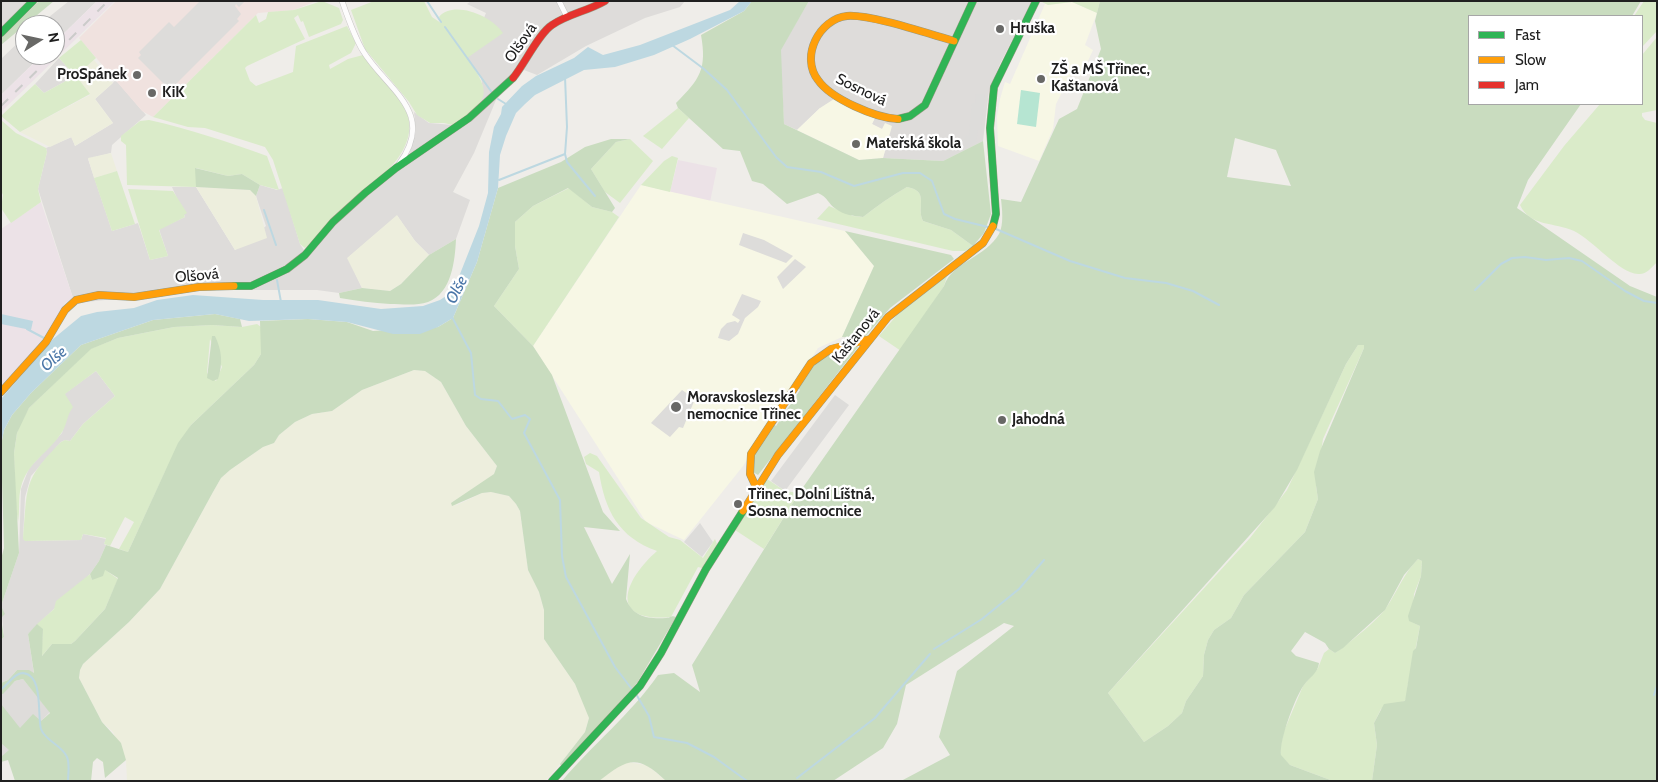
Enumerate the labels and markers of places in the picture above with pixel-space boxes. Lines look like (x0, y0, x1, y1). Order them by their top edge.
place label: Hruška (1010, 20, 1055, 38)
marker: Hruška (994, 23, 1006, 35)
place label: ZŠ a MŠ Třinec, Kaštanová (1051, 61, 1150, 96)
place label: ProSpánek (57, 66, 127, 84)
marker: ProSpánek (131, 69, 143, 81)
marker: ZŠ a MŠ Třinec, Kaštanová (1035, 73, 1047, 85)
place label: KiK (162, 84, 185, 102)
marker: KiK (146, 87, 158, 99)
place label: Mateřská škola (866, 135, 961, 153)
marker: Mateřská škola (850, 138, 862, 150)
place label: Moravskoslezská nemocnice Třinec (687, 389, 801, 424)
marker: Moravskoslezská nemocnice Třinec (669, 400, 683, 414)
place label: Jahodná (1012, 411, 1065, 429)
marker: Jahodná (996, 414, 1008, 426)
place label: Třinec, Dolní Líštná, Sosna nemocnice (748, 486, 875, 521)
marker: Třinec, Dolní Líštná, Sosna nemocnice (732, 498, 744, 510)

